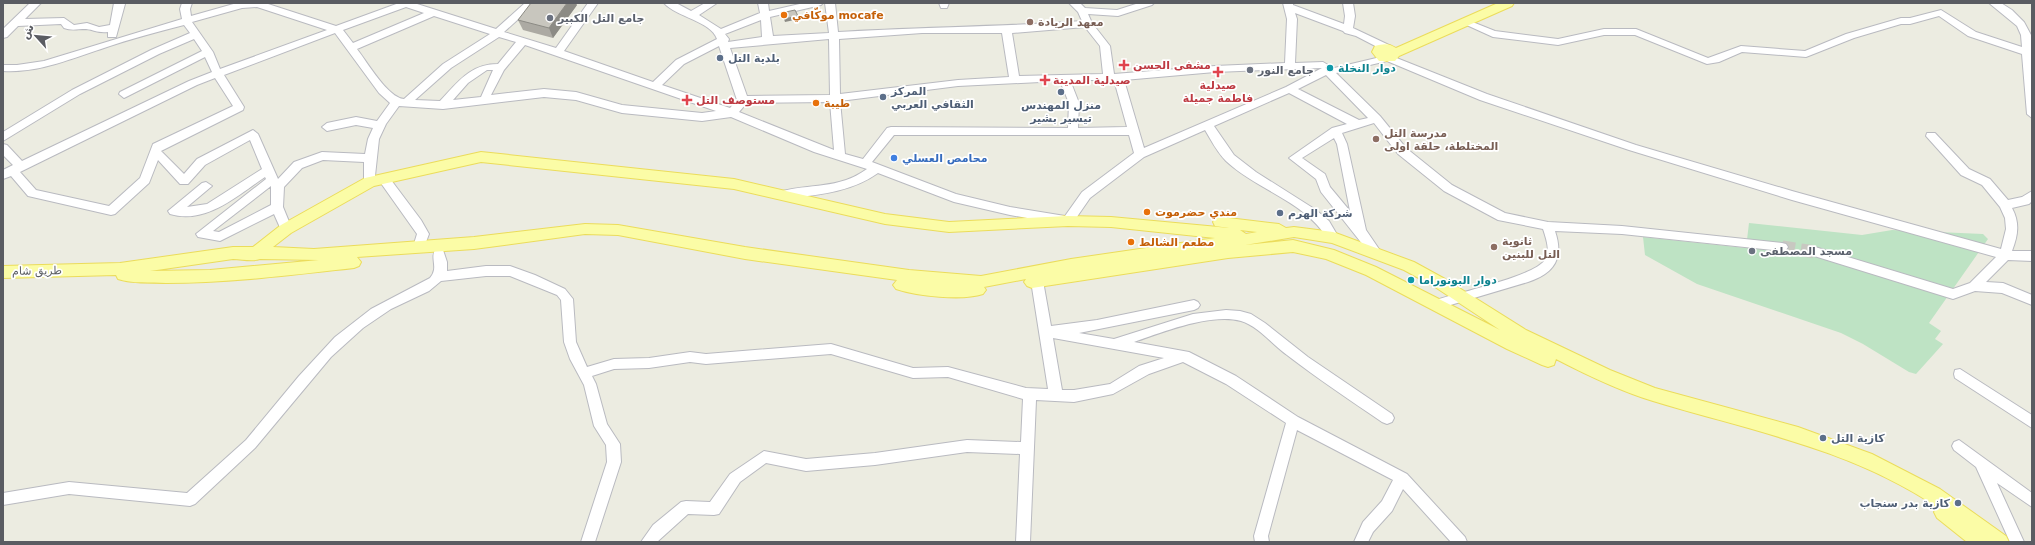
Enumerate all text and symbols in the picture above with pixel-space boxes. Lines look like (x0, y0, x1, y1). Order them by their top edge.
place label: موكّافي mocafe (792, 7, 884, 22)
marker: موكّافي mocafe (779, 10, 789, 20)
place label: جامع التل الكبير (557, 12, 644, 25)
marker: جامع التل الكبير (545, 13, 555, 23)
north arrow (16, 16, 56, 56)
place label: معهد الريادة (1038, 16, 1104, 29)
marker: معهد الريادة (1025, 17, 1035, 27)
text: ش (18, 22, 37, 41)
place label: بلدية التل (728, 52, 780, 65)
marker: بلدية التل (715, 53, 725, 63)
marker: مشفى الحسن (1118, 59, 1130, 71)
place label: مشفى الحسن (1133, 59, 1211, 72)
place label: دوار النخلة (1338, 62, 1396, 75)
marker: دوار النخلة (1325, 63, 1335, 73)
place label: جامع النور (1257, 64, 1314, 77)
marker: جامع النور (1245, 65, 1255, 75)
marker: صيدلية فاطمة جميلة (1213, 67, 1223, 77)
place label: صيدلية المدينة (1053, 74, 1131, 87)
marker: صيدلية المدينة (1040, 75, 1050, 85)
place label: صيدلية فاطمة جميلة (1183, 79, 1253, 105)
place label: المركز الثقافي العربي (890, 85, 974, 111)
marker: منزل المهندس تيسير بشير (1056, 87, 1066, 97)
marker: المركز الثقافي العربي (878, 92, 888, 102)
marker: مستوصف التل (681, 94, 693, 106)
place label: مستوصف التل (696, 94, 775, 107)
place label: طيبة (824, 97, 850, 110)
marker: طيبة (811, 98, 821, 108)
place label: منزل المهندس تيسير بشير (1021, 99, 1101, 125)
place label: مدرسة التل المختلطة، حلقة اولى (1384, 127, 1498, 153)
marker: مدرسة التل المختلطة، حلقة اولى (1371, 134, 1381, 144)
place label: محامص العسلي (902, 152, 987, 165)
marker: محامص العسلي (889, 153, 899, 163)
place label: مندي حضرموت (1155, 206, 1237, 219)
marker: مندي حضرموت (1142, 207, 1152, 217)
place label: شركة الهرم (1288, 207, 1353, 220)
marker: شركة الهرم (1275, 208, 1285, 218)
place label: ثانوية التل للبنين (1502, 235, 1560, 261)
place label: مطعم الشالط (1139, 236, 1214, 249)
marker: مطعم الشالط (1126, 237, 1136, 247)
marker: ثانوية التل للبنين (1489, 242, 1499, 252)
place label: مسجد المصطفى (1760, 245, 1852, 258)
marker: مسجد المصطفى (1747, 246, 1757, 256)
street label: طريق شام (12, 264, 62, 279)
place label: دوار البونوراما (1419, 274, 1497, 287)
marker: دوار البونوراما (1406, 275, 1416, 285)
place label: كازية التل (1831, 432, 1885, 445)
marker: كازية التل (1818, 433, 1828, 443)
place label: كازية بدر سنجاب (1859, 497, 1951, 510)
marker: كازية بدر سنجاب (1953, 498, 1963, 508)

